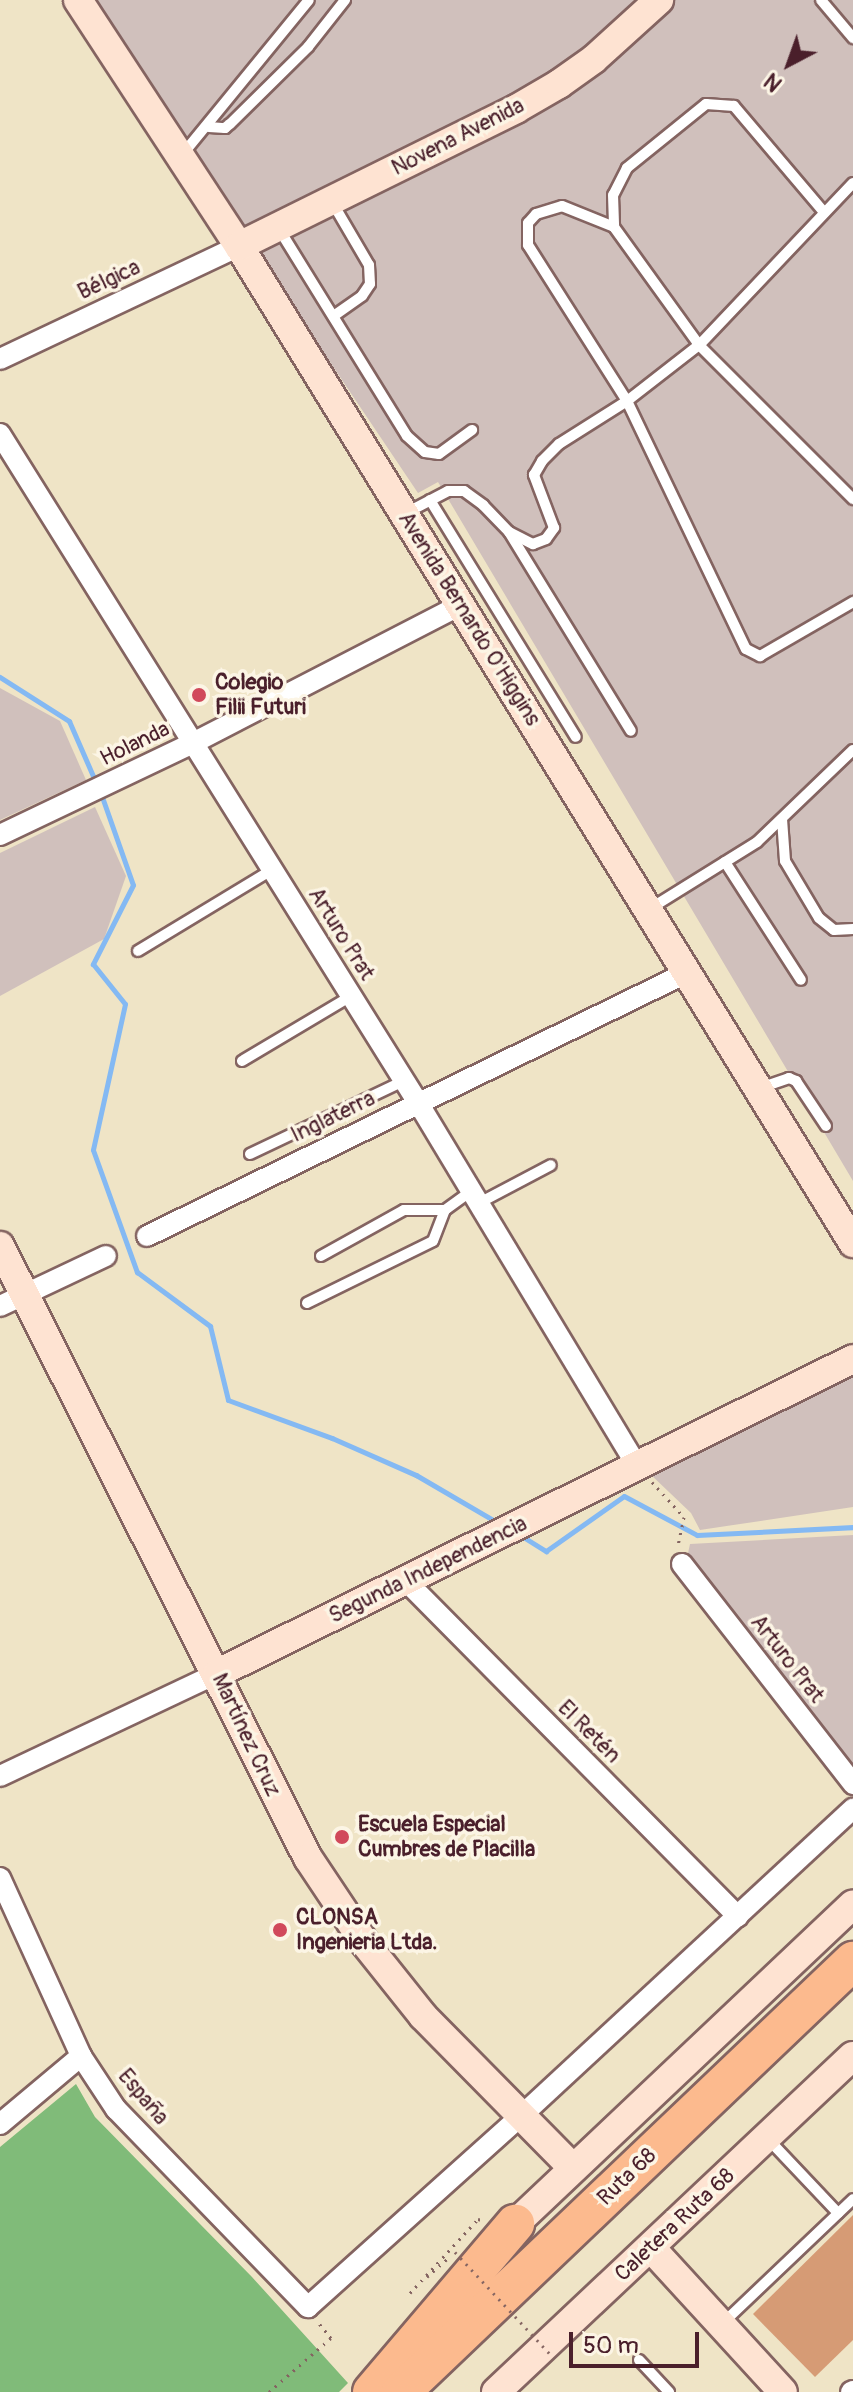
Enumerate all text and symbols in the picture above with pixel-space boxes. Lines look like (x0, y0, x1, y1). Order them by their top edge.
north arrow (749, 24, 829, 104)
text: N (758, 67, 788, 98)
street label: Novena Avenida (387, 92, 529, 182)
street label: Bélgica (74, 254, 144, 306)
street label: Avenida Bernardo O'Higgins (392, 507, 546, 731)
place label: Colegio Filii Futuri (215, 669, 306, 720)
marker: Colegio Filii Futuri (190, 686, 208, 704)
street label: Holanda (96, 716, 174, 772)
street label: Arturo Prat (302, 883, 380, 985)
street label: Inglaterra (287, 1085, 379, 1149)
street label: Segunda Independencia (325, 1511, 531, 1629)
street label: Arturo Prat (745, 1610, 829, 1708)
street label: Martínez Cruz (206, 1669, 286, 1801)
street label: El Retén (552, 1695, 626, 1769)
place label: Escuela Especial Cumbres de Placilla (358, 1811, 535, 1862)
marker: Escuela Especial Cumbres de Placilla (333, 1828, 351, 1846)
place label: CLONSA Ingenieria Ltda. (296, 1904, 437, 1956)
marker: CLONSA Ingenieria Ltda. (271, 1921, 289, 1939)
street label: España (112, 2064, 174, 2130)
street label: Ruta 68 (592, 2143, 662, 2211)
street label: Caletera Ruta 68 (610, 2163, 740, 2287)
scale bar (573, 2316, 703, 2366)
text: 50 m (583, 2331, 639, 2360)

